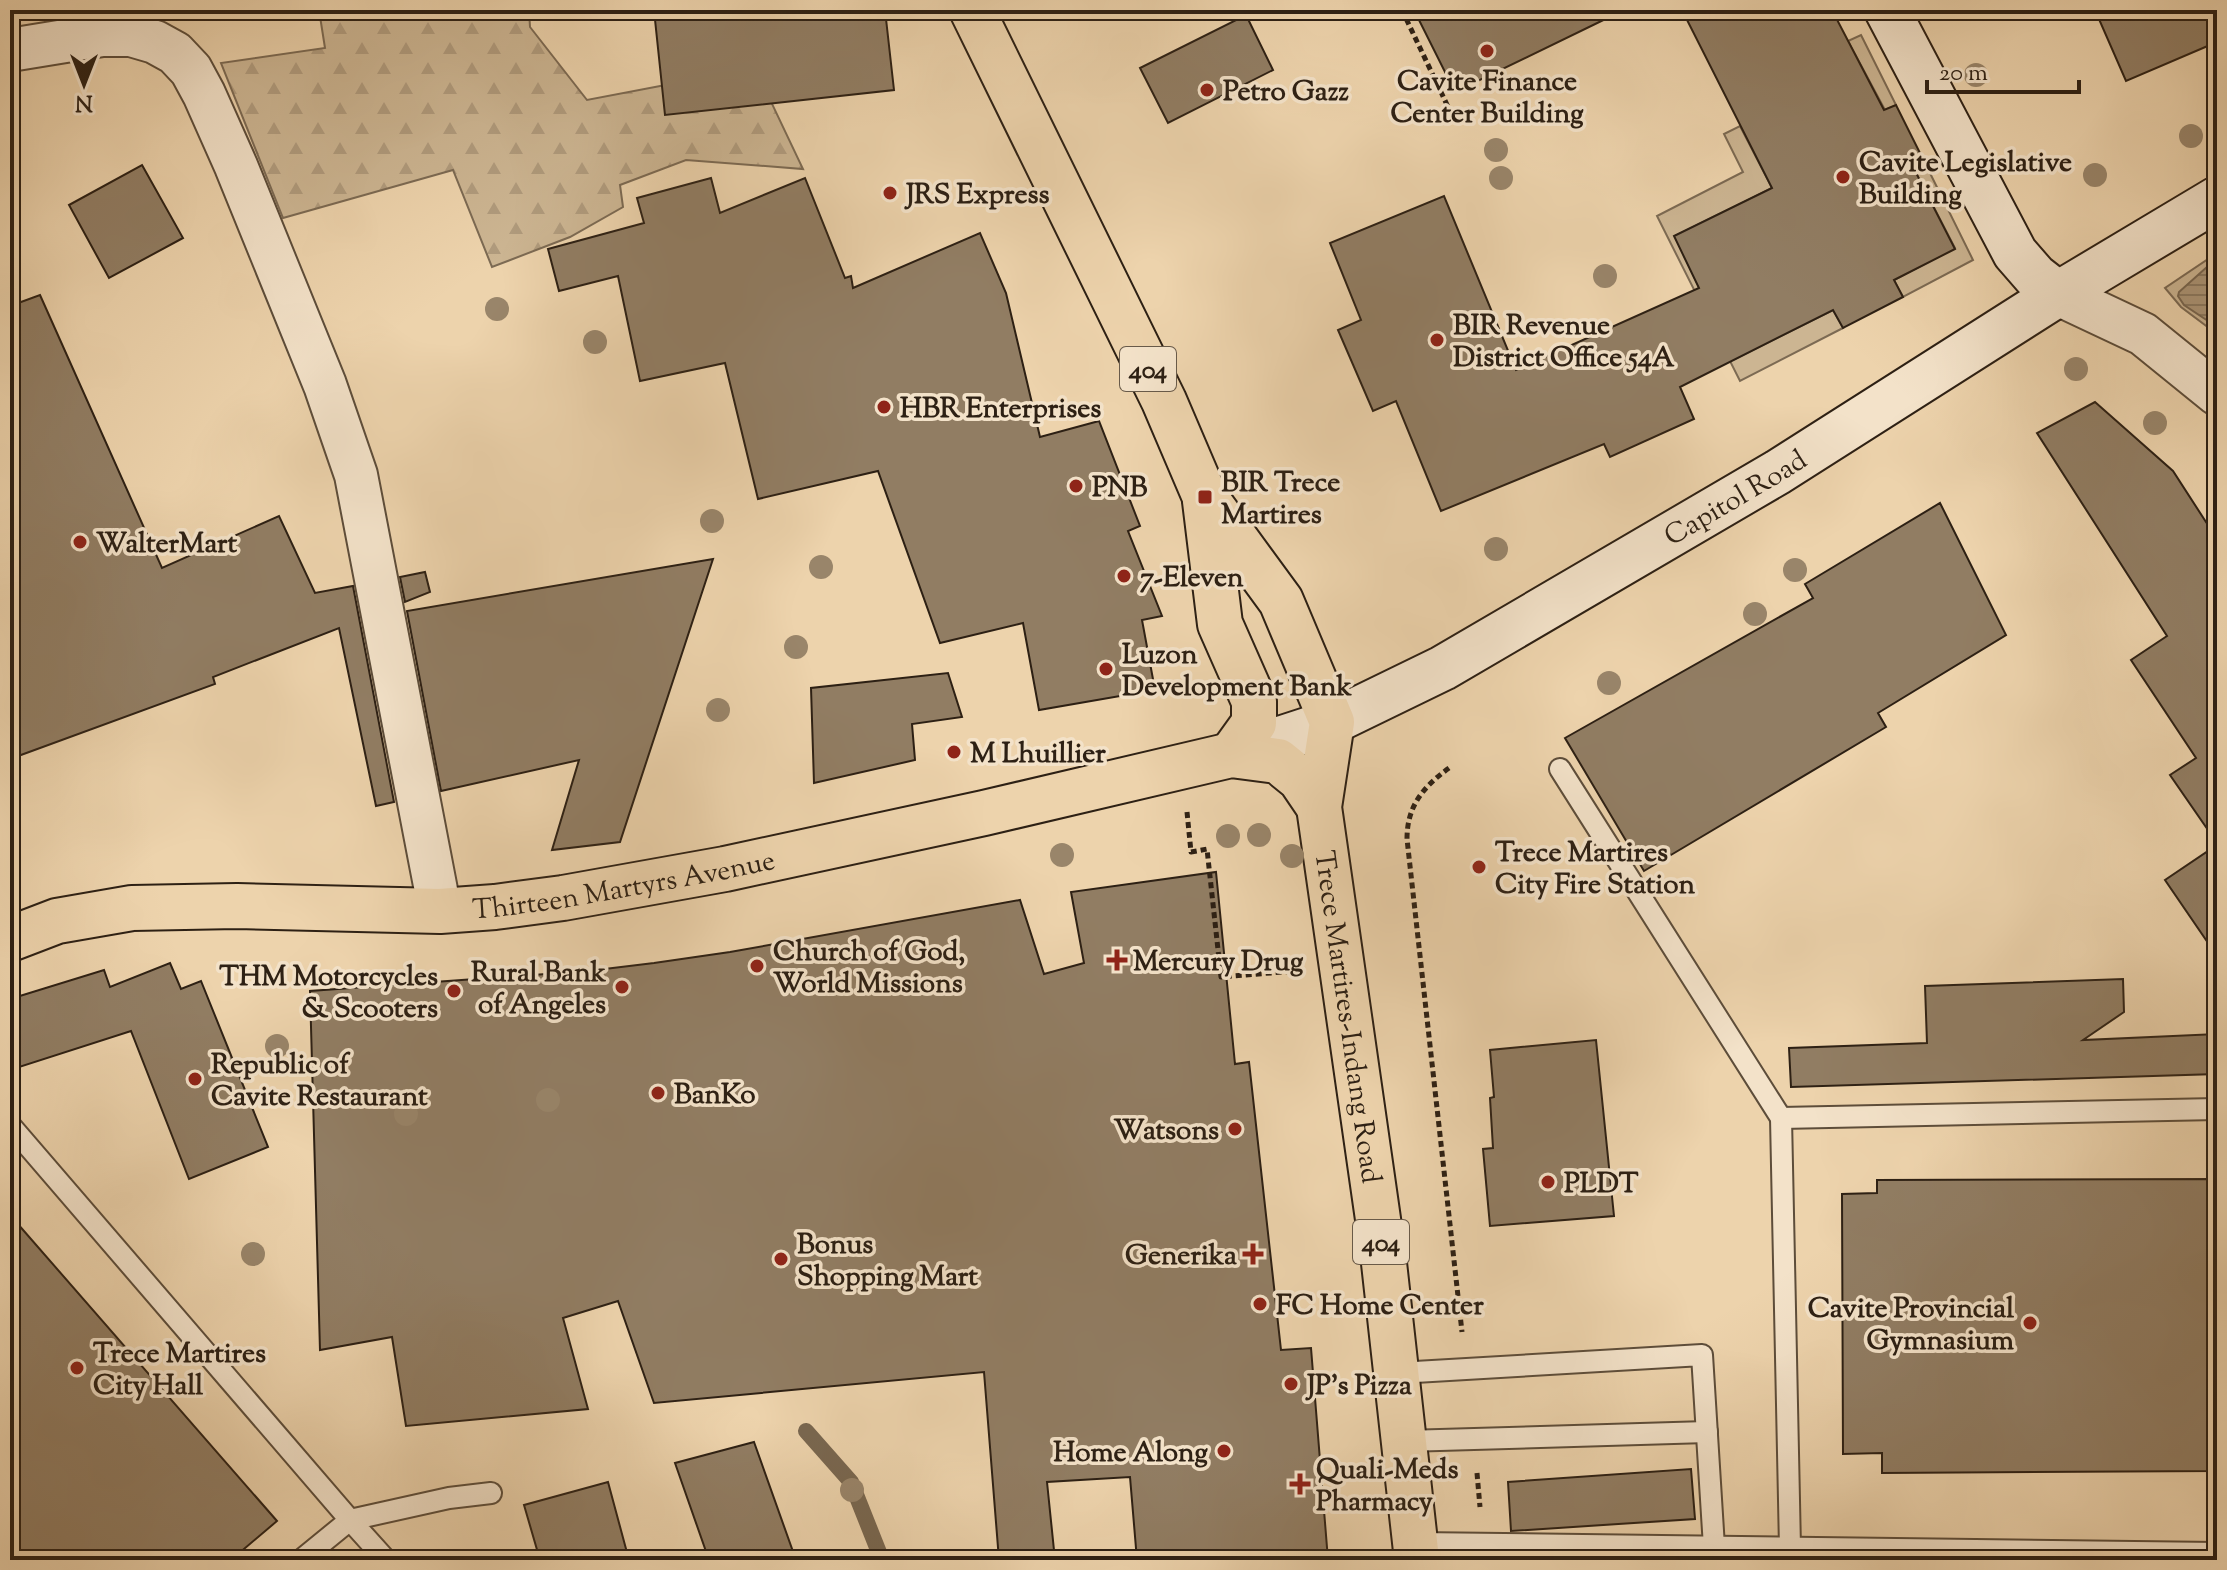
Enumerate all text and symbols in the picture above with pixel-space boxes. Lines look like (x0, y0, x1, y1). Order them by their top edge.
marker: Cavite Finance Center Building (1478, 42, 1496, 60)
north arrow (44, 44, 124, 124)
scale bar (1927, 44, 2079, 94)
text: 20 m (1939, 57, 1988, 91)
place label: Cavite Finance Center Building (1390, 63, 1584, 135)
place label: Petro Gazz (1223, 73, 1349, 113)
marker: Petro Gazz (1198, 81, 1216, 99)
text: N (75, 85, 93, 117)
place label: Cavite Legislative Building (1859, 144, 2072, 216)
marker: Cavite Legislative Building (1834, 168, 1852, 186)
place label: JRS Express (904, 176, 1050, 216)
marker: JRS Express (881, 184, 899, 202)
place label: BIR Revenue District Office 54A (1453, 307, 1675, 379)
marker: BIR Revenue District Office 54A (1428, 331, 1446, 349)
road number: 404 (1120, 347, 1176, 391)
place label: HBR Enterprises (900, 390, 1101, 430)
marker: HBR Enterprises (875, 398, 893, 416)
street label: Capitol Road (1657, 441, 1816, 557)
place label: BIR Trece Martires (1221, 464, 1340, 536)
place label: PNB (1092, 469, 1148, 509)
marker: PNB (1067, 477, 1085, 495)
marker: BIR Trece Martires (1196, 488, 1214, 506)
place label: WalterMart (96, 525, 238, 565)
marker: WalterMart (71, 533, 89, 551)
place label: 7-Eleven (1140, 559, 1244, 599)
marker: 7-Eleven (1115, 567, 1133, 585)
place label: Luzon Development Bank (1122, 636, 1352, 708)
marker: Luzon Development Bank (1097, 660, 1115, 678)
place label: M Lhuillier (970, 735, 1106, 775)
marker: M Lhuillier (945, 743, 963, 761)
place label: Trece Martires City Fire Station (1495, 834, 1695, 906)
street label: Thirteen Martyrs Avenue (471, 842, 779, 932)
street label: Trece Martires-Indang Road (1302, 848, 1390, 1186)
marker: Trece Martires City Fire Station (1470, 858, 1488, 876)
place label: Church of God, World Missions (773, 933, 965, 1005)
place label: Mercury Drug (1133, 943, 1304, 983)
marker: Mercury Drug (1108, 951, 1126, 969)
place label: Rural Bank of Angeles (471, 954, 607, 1026)
marker: Church of God, World Missions (748, 957, 766, 975)
place label: THM Motorcycles & Scooters (219, 958, 438, 1030)
marker: Rural Bank of Angeles (613, 978, 631, 996)
marker: THM Motorcycles & Scooters (445, 982, 463, 1000)
place label: Republic of Cavite Restaurant (211, 1046, 428, 1118)
marker: Republic of Cavite Restaurant (186, 1070, 204, 1088)
place label: BanKo (674, 1076, 755, 1116)
marker: BanKo (649, 1084, 667, 1102)
place label: Watsons (1113, 1112, 1219, 1152)
marker: Watsons (1226, 1120, 1244, 1138)
place label: PLDT (1564, 1165, 1639, 1205)
marker: PLDT (1539, 1173, 1557, 1191)
road number: 404 (1353, 1220, 1409, 1264)
place label: Bonus Shopping Mart (797, 1226, 978, 1298)
place label: Generika (1125, 1237, 1237, 1277)
marker: Generika (1244, 1245, 1262, 1263)
marker: Bonus Shopping Mart (772, 1250, 790, 1268)
place label: FC Home Center (1276, 1287, 1484, 1327)
place label: Cavite Provincial Gymnasium (1808, 1290, 2015, 1362)
marker: FC Home Center (1251, 1295, 1269, 1313)
marker: Cavite Provincial Gymnasium (2021, 1314, 2039, 1332)
place label: Trece Martires City Hall (93, 1335, 266, 1407)
marker: Trece Martires City Hall (68, 1359, 86, 1377)
place label: JP's Pizza (1305, 1367, 1412, 1407)
marker: JP's Pizza (1282, 1375, 1300, 1393)
place label: Home Along (1053, 1434, 1208, 1474)
marker: Home Along (1215, 1442, 1233, 1460)
place label: Quali-Meds Pharmacy (1316, 1451, 1458, 1523)
marker: Quali-Meds Pharmacy (1291, 1475, 1309, 1493)

